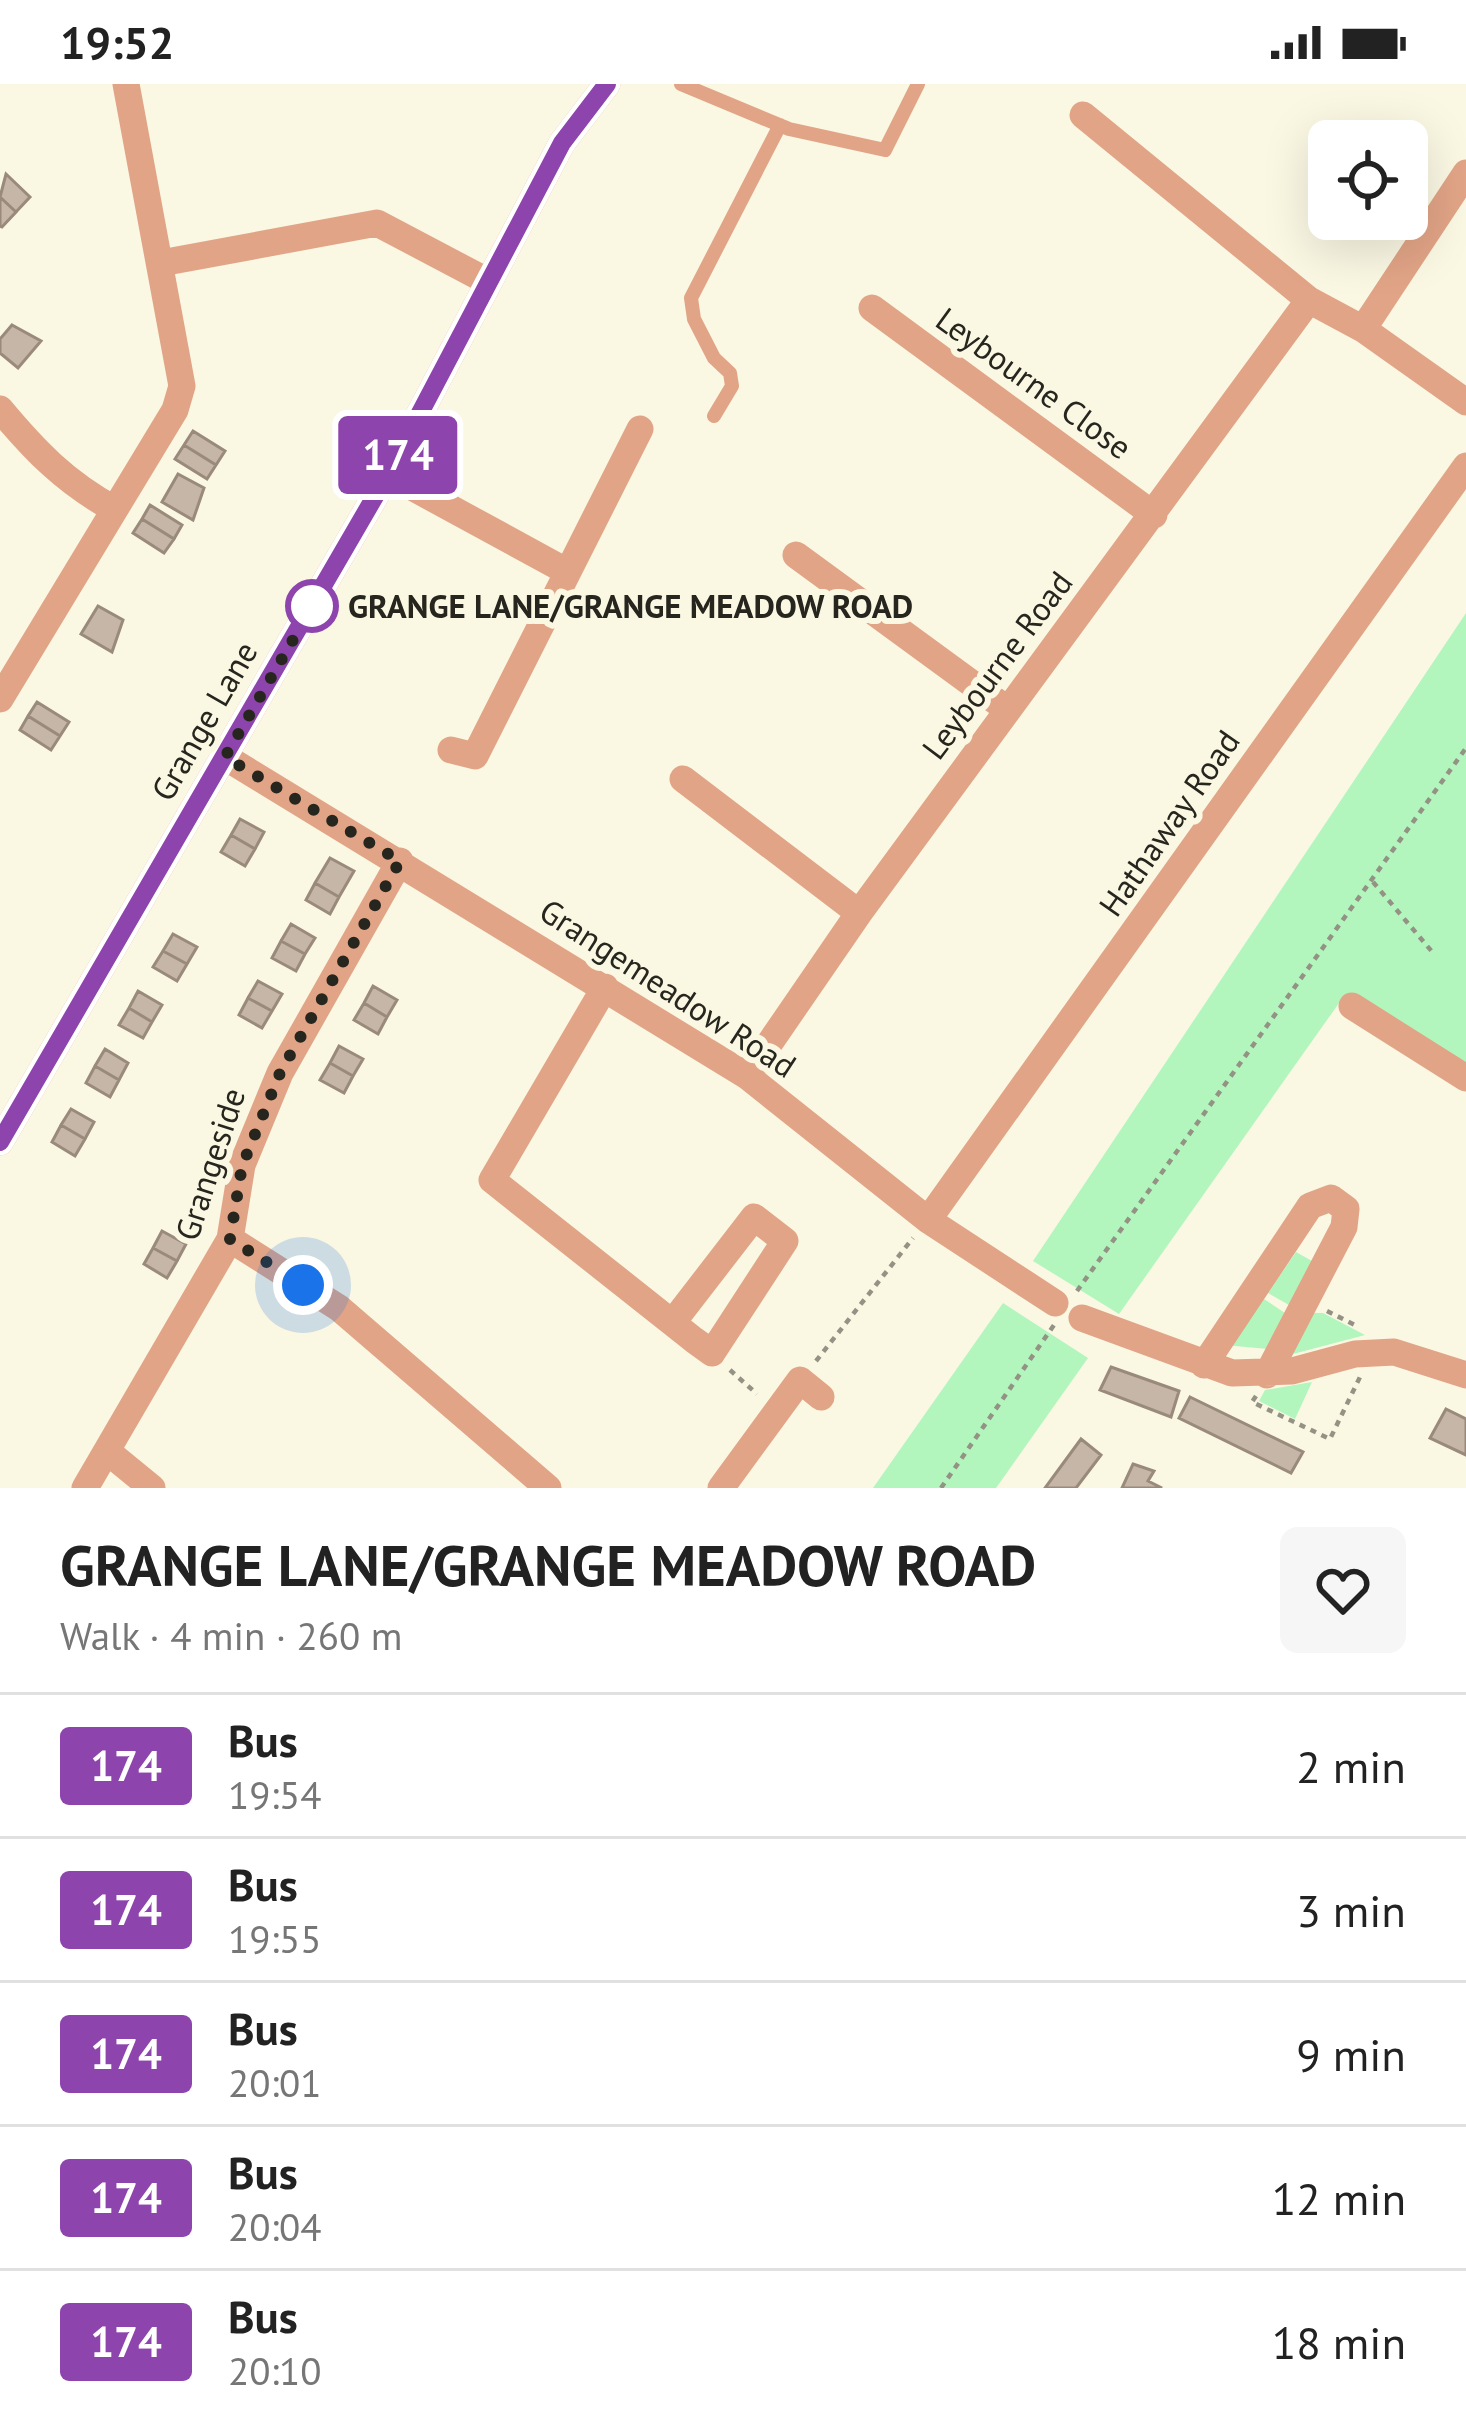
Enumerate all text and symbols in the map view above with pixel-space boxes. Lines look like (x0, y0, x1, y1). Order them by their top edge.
text: 19:52 (60, 13, 174, 71)
map controls (1308, 120, 1428, 240)
button: locate (1308, 120, 1428, 240)
street label: Leybourne Close (928, 297, 1141, 468)
line badge: 174 (329, 416, 467, 494)
text: 174 (362, 427, 434, 482)
street label: Leybourne Road (912, 562, 1081, 767)
marker: GRANGE LANE/GRANGE MEADOW ROAD (287, 581, 337, 631)
place label: GRANGE LANE/GRANGE MEADOW ROAD (348, 584, 913, 627)
street label: Grange Lane (141, 633, 266, 808)
street label: Hathaway Road (1089, 721, 1249, 924)
street label: Grangemeadow Road (532, 889, 805, 1087)
street label: Grangeside (165, 1082, 254, 1245)
your location (273, 1255, 333, 1315)
button: heart (1280, 1527, 1406, 1653)
text: GRANGE LANE/GRANGE MEADOW ROAD (60, 1528, 1036, 1602)
text: Walk · 4 min · 260 m (60, 1610, 402, 1661)
text: Bus (228, 1711, 298, 1769)
text: 2 min (1296, 1737, 1406, 1795)
text: 174 (90, 1738, 162, 1793)
text: 19:54 (228, 1769, 322, 1820)
text: Bus (228, 1855, 298, 1913)
text: 3 min (1296, 1881, 1406, 1939)
text: 174 (90, 1882, 162, 1937)
text: 19:55 (228, 1913, 322, 1964)
text: Bus (228, 1999, 298, 2057)
text: 9 min (1296, 2025, 1406, 2083)
text: 174 (90, 2026, 162, 2081)
text: 20:01 (228, 2057, 322, 2108)
text: Bus (228, 2143, 298, 2201)
text: 12 min (1272, 2169, 1406, 2227)
text: 174 (90, 2170, 162, 2225)
text: 20:04 (228, 2201, 322, 2252)
text: Bus (228, 2287, 298, 2345)
text: 18 min (1272, 2313, 1406, 2371)
text: 174 (90, 2314, 162, 2369)
text: 20:10 (228, 2345, 322, 2396)

